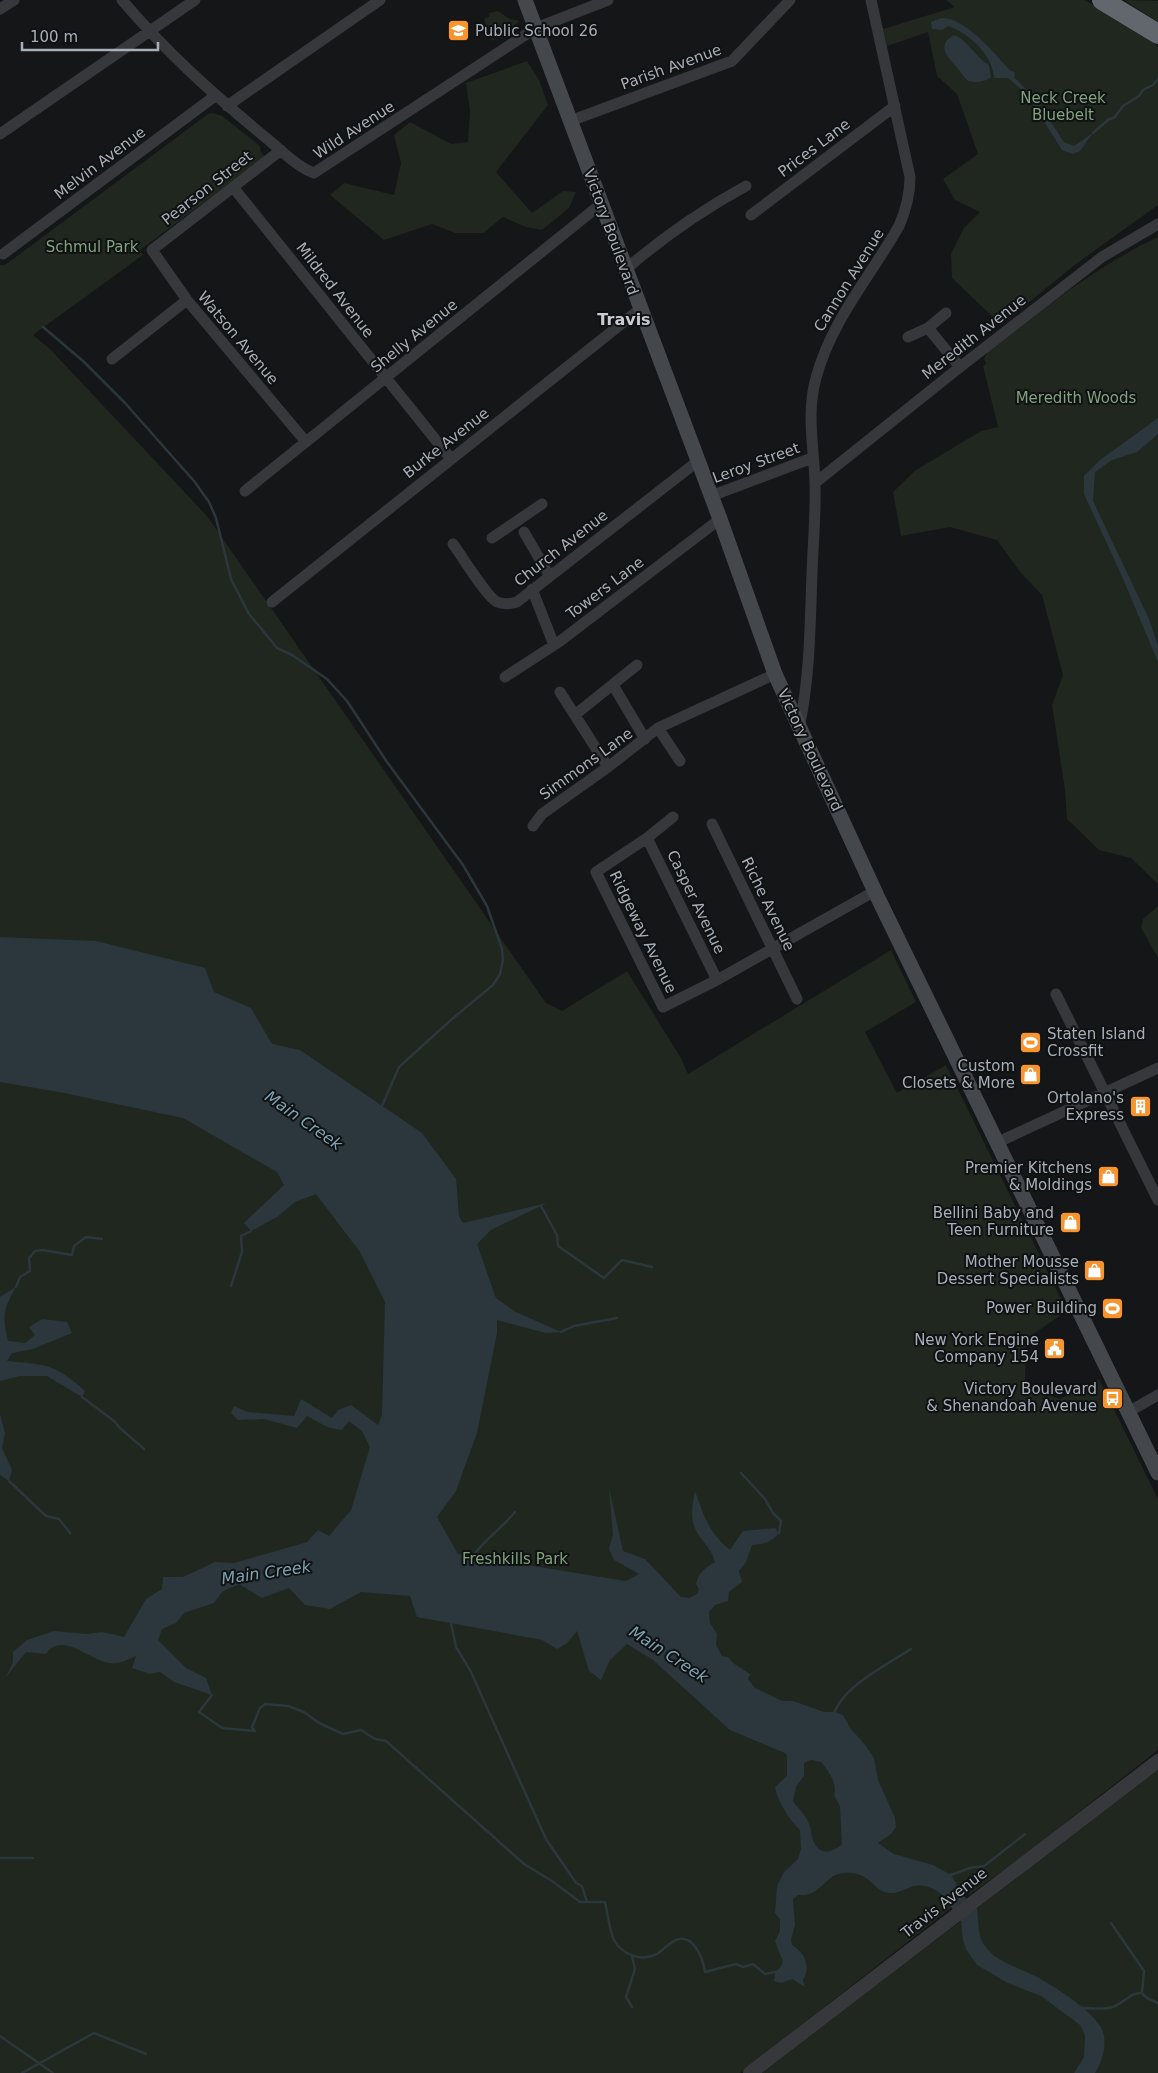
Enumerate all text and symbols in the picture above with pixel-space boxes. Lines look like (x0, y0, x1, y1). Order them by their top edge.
school or university icon: Public School 26 (447, 19, 471, 43)
scale bar (22, 20, 159, 52)
place label: Public School 26 (475, 22, 598, 40)
text: 100 m (30, 28, 78, 46)
street label: Parish Avenue (618, 40, 724, 94)
park label: Neck Creek Bluebelt (1020, 89, 1106, 124)
street label: Wild Avenue (310, 97, 398, 163)
street label: Prices Lane (774, 115, 854, 181)
street label: Melvin Avenue (51, 123, 149, 203)
street label: Pearson Street (158, 147, 256, 229)
street label: Victory Boulevard (580, 166, 642, 298)
street label: Cannon Avenue (810, 225, 888, 335)
park label: Schmul Park (46, 238, 139, 256)
street label: Mildred Avenue (292, 239, 378, 341)
street label: Watson Avenue (194, 288, 282, 388)
street label: Meredith Avenue (918, 291, 1030, 383)
street label: Shelly Avenue (367, 296, 461, 376)
district label: Travis (597, 310, 651, 329)
park label: Meredith Woods (1016, 389, 1137, 407)
street label: Burke Avenue (400, 404, 492, 482)
street label: Leroy Street (710, 439, 802, 487)
street label: Church Avenue (511, 506, 611, 590)
street label: Towers Lane (562, 553, 647, 624)
street label: Victory Boulevard (774, 686, 846, 814)
street label: Simmons Lane (536, 724, 636, 804)
street label: Casper Avenue (663, 847, 729, 957)
street label: Riche Avenue (738, 854, 798, 954)
street label: Ridgeway Avenue (606, 868, 680, 996)
place label: Staten Island Crossfit (1047, 1025, 1146, 1060)
sports icon: Staten Island Crossfit (1019, 1031, 1043, 1055)
place label: Custom Closets & More (902, 1057, 1015, 1092)
shop icon: Custom Closets & More (1019, 1063, 1043, 1087)
water label: Main Creek (261, 1087, 347, 1154)
place label: Ortolano's Express (1047, 1089, 1124, 1124)
building icon: Ortolano's Express (1128, 1095, 1152, 1119)
place label: Premier Kitchens & Moldings (965, 1159, 1092, 1194)
shop icon: Premier Kitchens & Moldings (1096, 1165, 1120, 1189)
place label: Bellini Baby and Teen Furniture (933, 1204, 1054, 1239)
shop icon: Bellini Baby and Teen Furniture (1058, 1210, 1082, 1234)
place label: Mother Mousse Dessert Specialists (937, 1253, 1079, 1288)
shop icon: Mother Mousse Dessert Specialists (1083, 1259, 1107, 1283)
sports icon: Power Building (1101, 1296, 1125, 1320)
place label: Power Building (986, 1299, 1097, 1317)
place label: New York Engine Company 154 (914, 1331, 1039, 1366)
public building icon: New York Engine Company 154 (1043, 1337, 1067, 1361)
place label: Victory Boulevard & Shenandoah Avenue (926, 1380, 1097, 1415)
bus stop icon: Victory Boulevard & Shenandoah Avenue (1101, 1386, 1125, 1410)
park label: Freshkills Park (462, 1550, 568, 1568)
water label: Main Creek (220, 1557, 313, 1588)
water label: Main Creek (626, 1622, 712, 1687)
street label: Travis Avenue (897, 1864, 990, 1943)

